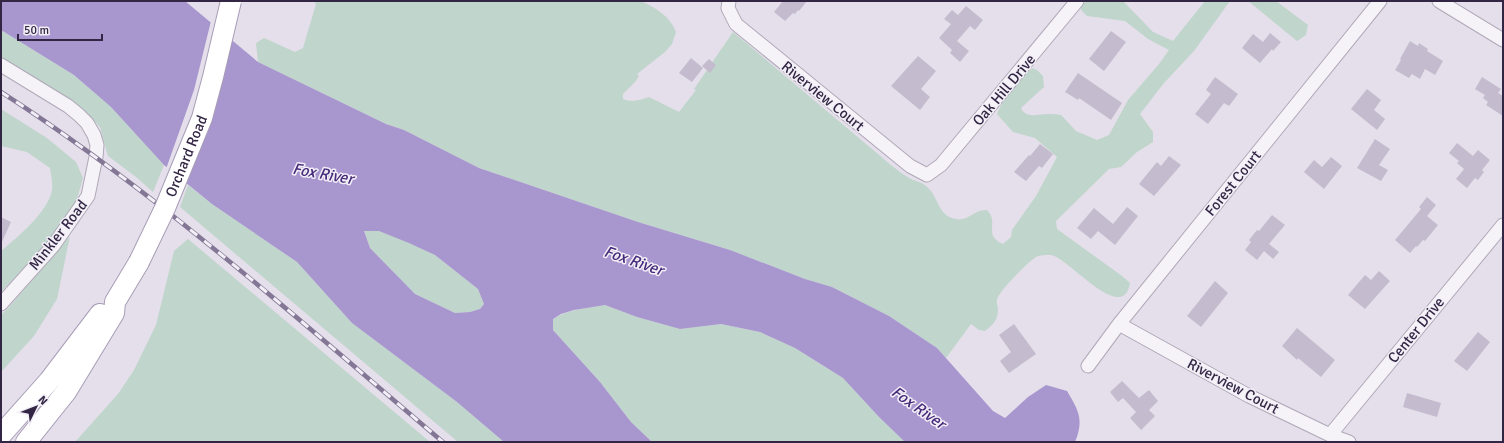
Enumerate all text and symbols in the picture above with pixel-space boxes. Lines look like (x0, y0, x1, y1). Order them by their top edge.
scale bar (18, 16, 102, 42)
text: 50 m (24, 23, 49, 38)
street label: Oak Hill Drive (969, 51, 1039, 129)
street label: Riverview Court (778, 57, 868, 135)
street label: Orchard Road (161, 113, 211, 200)
street label: Forest Court (1201, 147, 1265, 219)
water label: Fox River (291, 159, 357, 190)
street label: Minkler Road (25, 196, 91, 274)
water label: Fox River (601, 241, 668, 281)
street label: Center Drive (1384, 293, 1448, 367)
street label: Riverview Court (1184, 354, 1282, 418)
water label: Fox River (887, 382, 951, 435)
north arrow (16, 387, 56, 427)
text: N (36, 393, 50, 408)

